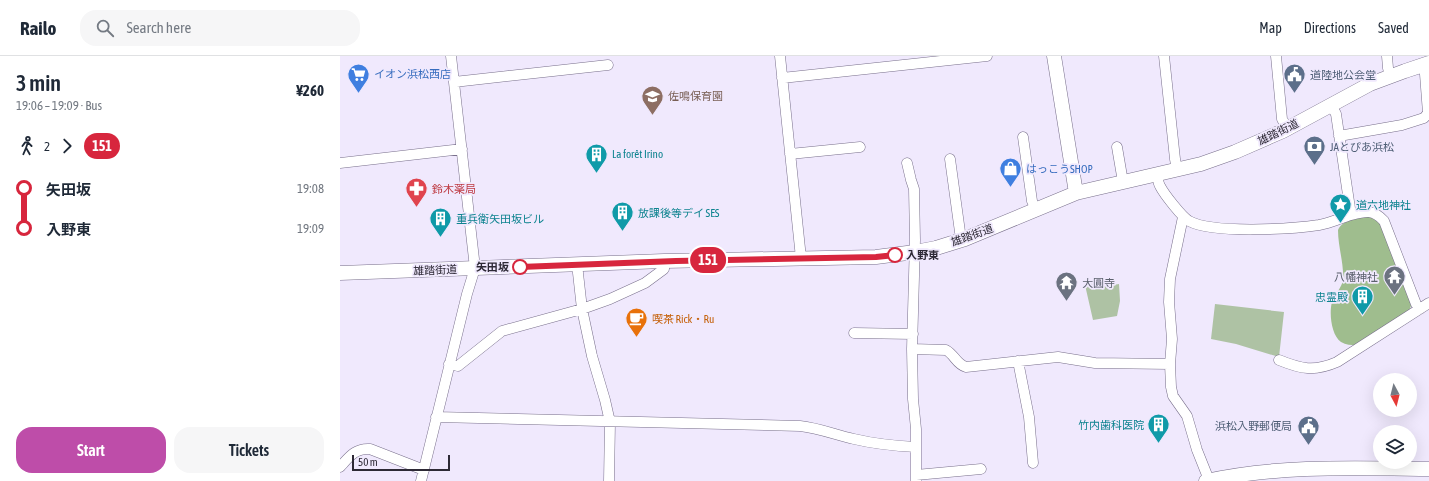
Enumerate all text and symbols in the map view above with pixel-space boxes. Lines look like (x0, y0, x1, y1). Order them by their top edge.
search box (80, 10, 360, 46)
text: Railo (20, 17, 56, 39)
icon: search (94, 17, 116, 39)
text: Search here (126, 19, 191, 36)
text: Map (1259, 20, 1282, 36)
text: Directions (1304, 20, 1356, 36)
text: Saved (1378, 20, 1409, 36)
supermarket icon: イオン浜松西店 (346, 61, 372, 94)
public building icon: 道陸地公会堂 (1282, 62, 1308, 95)
place label: イオン浜松西店 (374, 68, 451, 80)
place label: 道陸地公会堂 (1310, 69, 1376, 81)
text: 3 min (16, 70, 61, 96)
text: ¥260 (296, 82, 324, 99)
school or university icon: 佐鳴保育園 (640, 83, 666, 116)
place label: 佐鳴保育園 (668, 90, 723, 102)
text: 19:06 – 19:09 · Bus (16, 98, 102, 113)
street label: 雄踏街道 (1256, 117, 1300, 147)
bank icon: JAとぴあ浜松 (1301, 134, 1327, 167)
icon: walk (16, 135, 38, 157)
icon: forward (56, 135, 78, 157)
text: 151 (92, 138, 112, 154)
text: 2 (44, 139, 50, 154)
building icon: La forêt Irino (583, 141, 609, 174)
place label: JAとぴあ浜松 (1330, 141, 1394, 153)
place label: La forêt Irino (612, 148, 663, 160)
shop icon: はっこうSHOP (998, 156, 1024, 189)
place label: はっこうSHOP (1026, 163, 1093, 175)
pharmacy icon: 鈴木薬局 (403, 176, 429, 209)
text: 矢田坂 (46, 181, 91, 198)
text: 19:08 (297, 181, 324, 196)
place label: 鈴木薬局 (432, 183, 476, 195)
place icon: 道六地神社 (1327, 192, 1353, 225)
place label: 道六地神社 (1356, 199, 1411, 211)
building icon: 放課後等デイ SES (610, 200, 636, 233)
building icon: 重兵衛矢田坂ビル (428, 206, 454, 239)
place label: 放課後等デイ SES (638, 207, 720, 219)
place label: 重兵衛矢田坂ビル (456, 213, 544, 225)
text: 入野東 (46, 221, 91, 238)
text: 19:09 (297, 221, 324, 236)
street label: 雄踏街道 (949, 222, 995, 248)
line badge: 151 (685, 247, 731, 273)
marker: 入野東 (887, 247, 903, 263)
place label: 入野東 (906, 249, 939, 261)
text: 151 (698, 252, 718, 268)
marker: 矢田坂 (512, 259, 528, 275)
place label: 矢田坂 (476, 261, 509, 273)
street label: 雄踏街道 (413, 263, 457, 277)
temple icon: 八幡神社 (1381, 264, 1407, 297)
temple icon: 大圓寺 (1053, 270, 1079, 303)
place label: 八幡神社 (1334, 271, 1378, 283)
place label: 大圓寺 (1082, 277, 1115, 289)
building icon: 忠霊殿 (1350, 284, 1376, 317)
place label: 忠霊殿 (1315, 291, 1348, 303)
cafe icon: 喫茶 Rick・Ru (624, 306, 650, 339)
place label: 喫茶 Rick・Ru (652, 313, 714, 325)
north arrow (1373, 373, 1417, 417)
map controls (1373, 373, 1417, 469)
building icon: 竹内歯科医院 (1146, 412, 1172, 445)
public building icon: 浜松入野郵便局 (1295, 413, 1321, 446)
place label: 竹内歯科医院 (1078, 419, 1144, 431)
place label: 浜松入野郵便局 (1215, 420, 1292, 432)
button: layers (1373, 425, 1417, 469)
button: Start (16, 427, 166, 473)
button: Tickets (174, 427, 324, 473)
scale bar (352, 453, 450, 472)
text: 50 m (358, 456, 378, 468)

